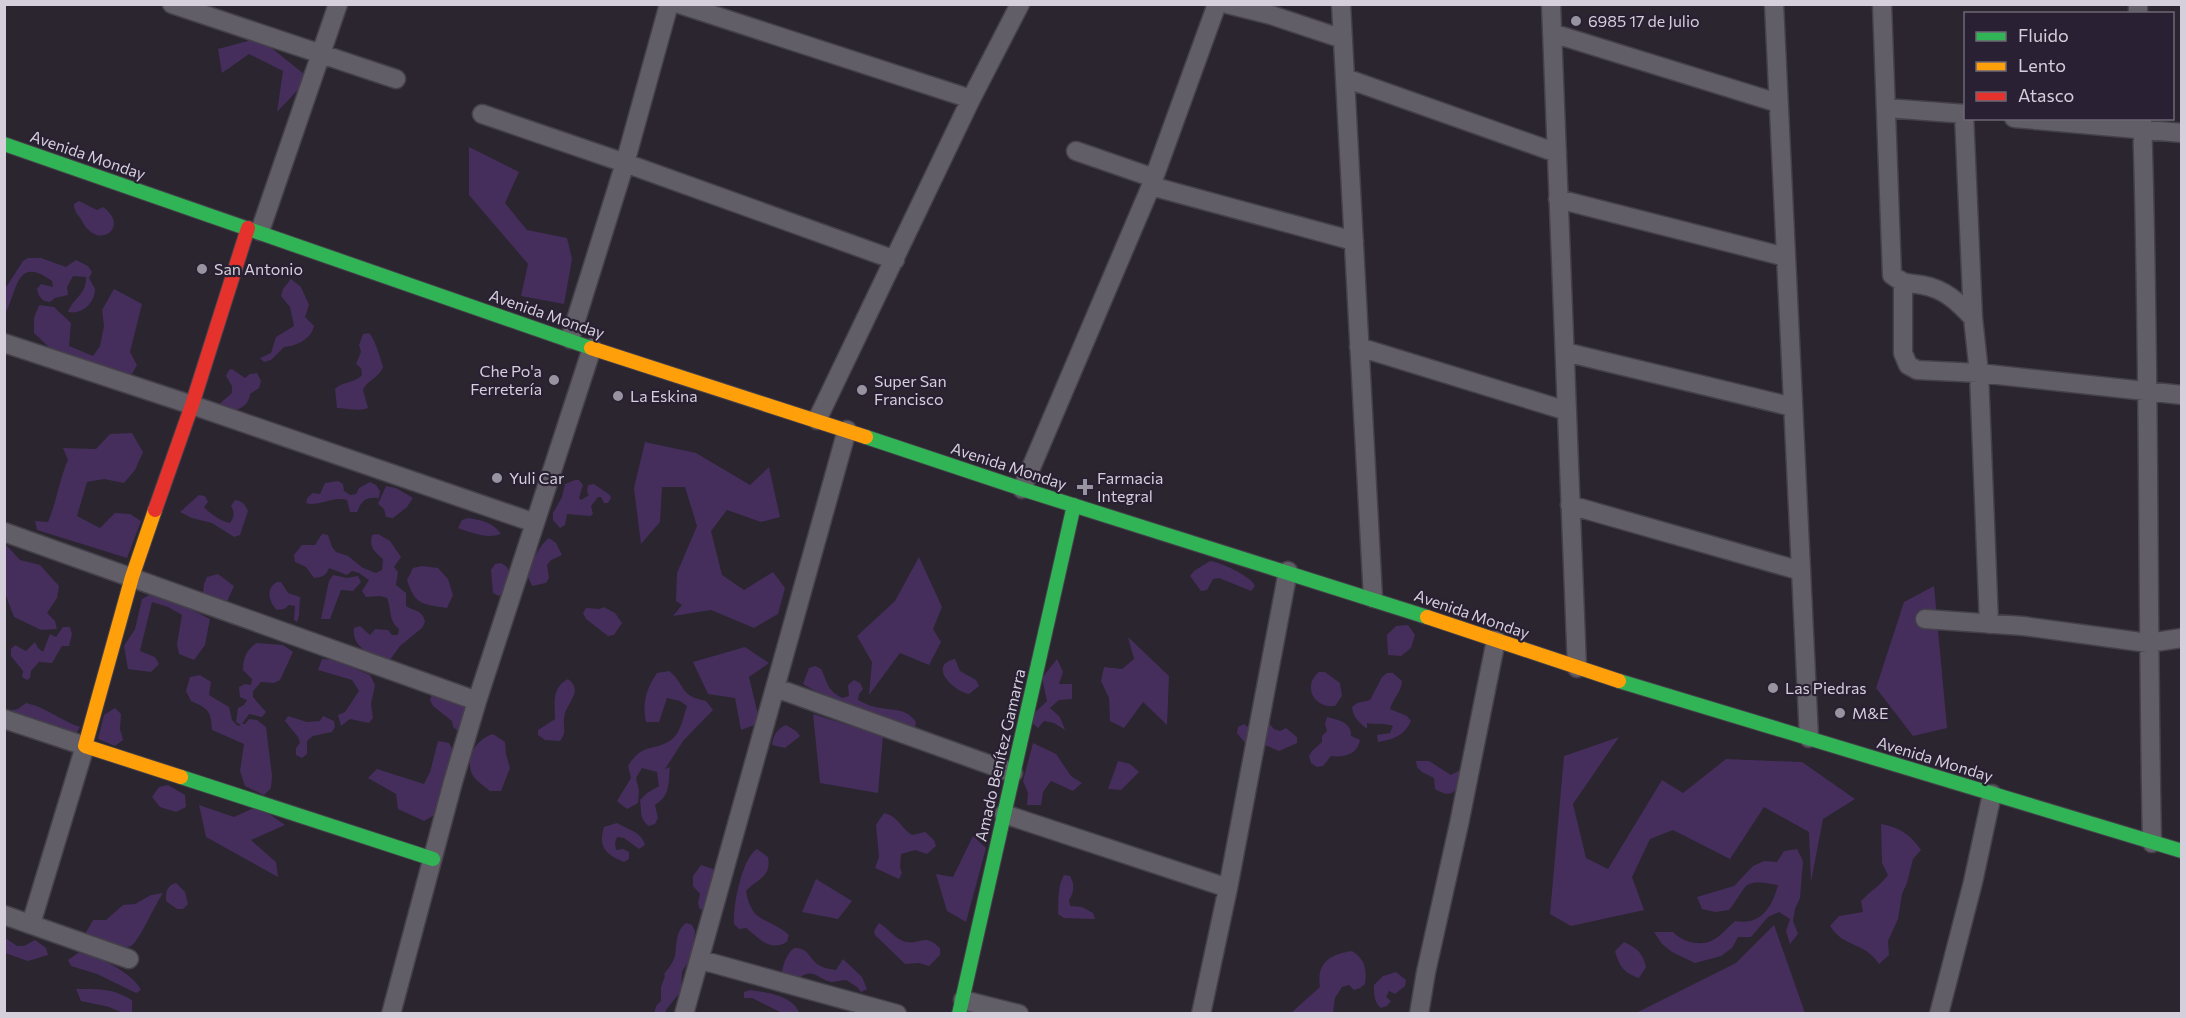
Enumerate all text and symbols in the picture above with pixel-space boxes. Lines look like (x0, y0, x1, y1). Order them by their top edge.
place label: 6985 17 de Julio (1588, 11, 1700, 30)
legend (1964, 12, 2174, 120)
marker: 6985 17 de Julio (1569, 14, 1583, 28)
text: Fluido (2018, 24, 2069, 46)
text: Lento (2018, 54, 2066, 76)
text: Atasco (2018, 84, 2074, 106)
street label: Avenida Monday (28, 126, 148, 183)
place label: San Antonio (214, 259, 303, 278)
marker: San Antonio (195, 262, 209, 276)
street label: Avenida Monday (487, 285, 607, 342)
place label: Che Po'a Ferretería (470, 361, 542, 398)
place label: Super San Francisco (874, 371, 947, 408)
marker: Che Po'a Ferretería (547, 373, 561, 387)
marker: Super San Francisco (855, 383, 869, 397)
place label: La Eskina (630, 386, 698, 405)
marker: La Eskina (611, 389, 625, 403)
street label: Avenida Monday (949, 438, 1069, 493)
place label: Yuli Car (509, 468, 565, 487)
place label: Farmacia Integral (1097, 468, 1163, 505)
marker: Yuli Car (490, 471, 504, 485)
marker: Farmacia Integral (1078, 480, 1092, 494)
street label: Avenida Monday (1412, 585, 1532, 642)
street label: Amado Benítez Gamarra (970, 667, 1029, 843)
place label: Las Piedras (1785, 678, 1867, 697)
marker: Las Piedras (1766, 681, 1780, 695)
place label: M&E (1852, 703, 1888, 722)
marker: M&E (1833, 706, 1847, 720)
street label: Avenida Monday (1875, 732, 1996, 785)

